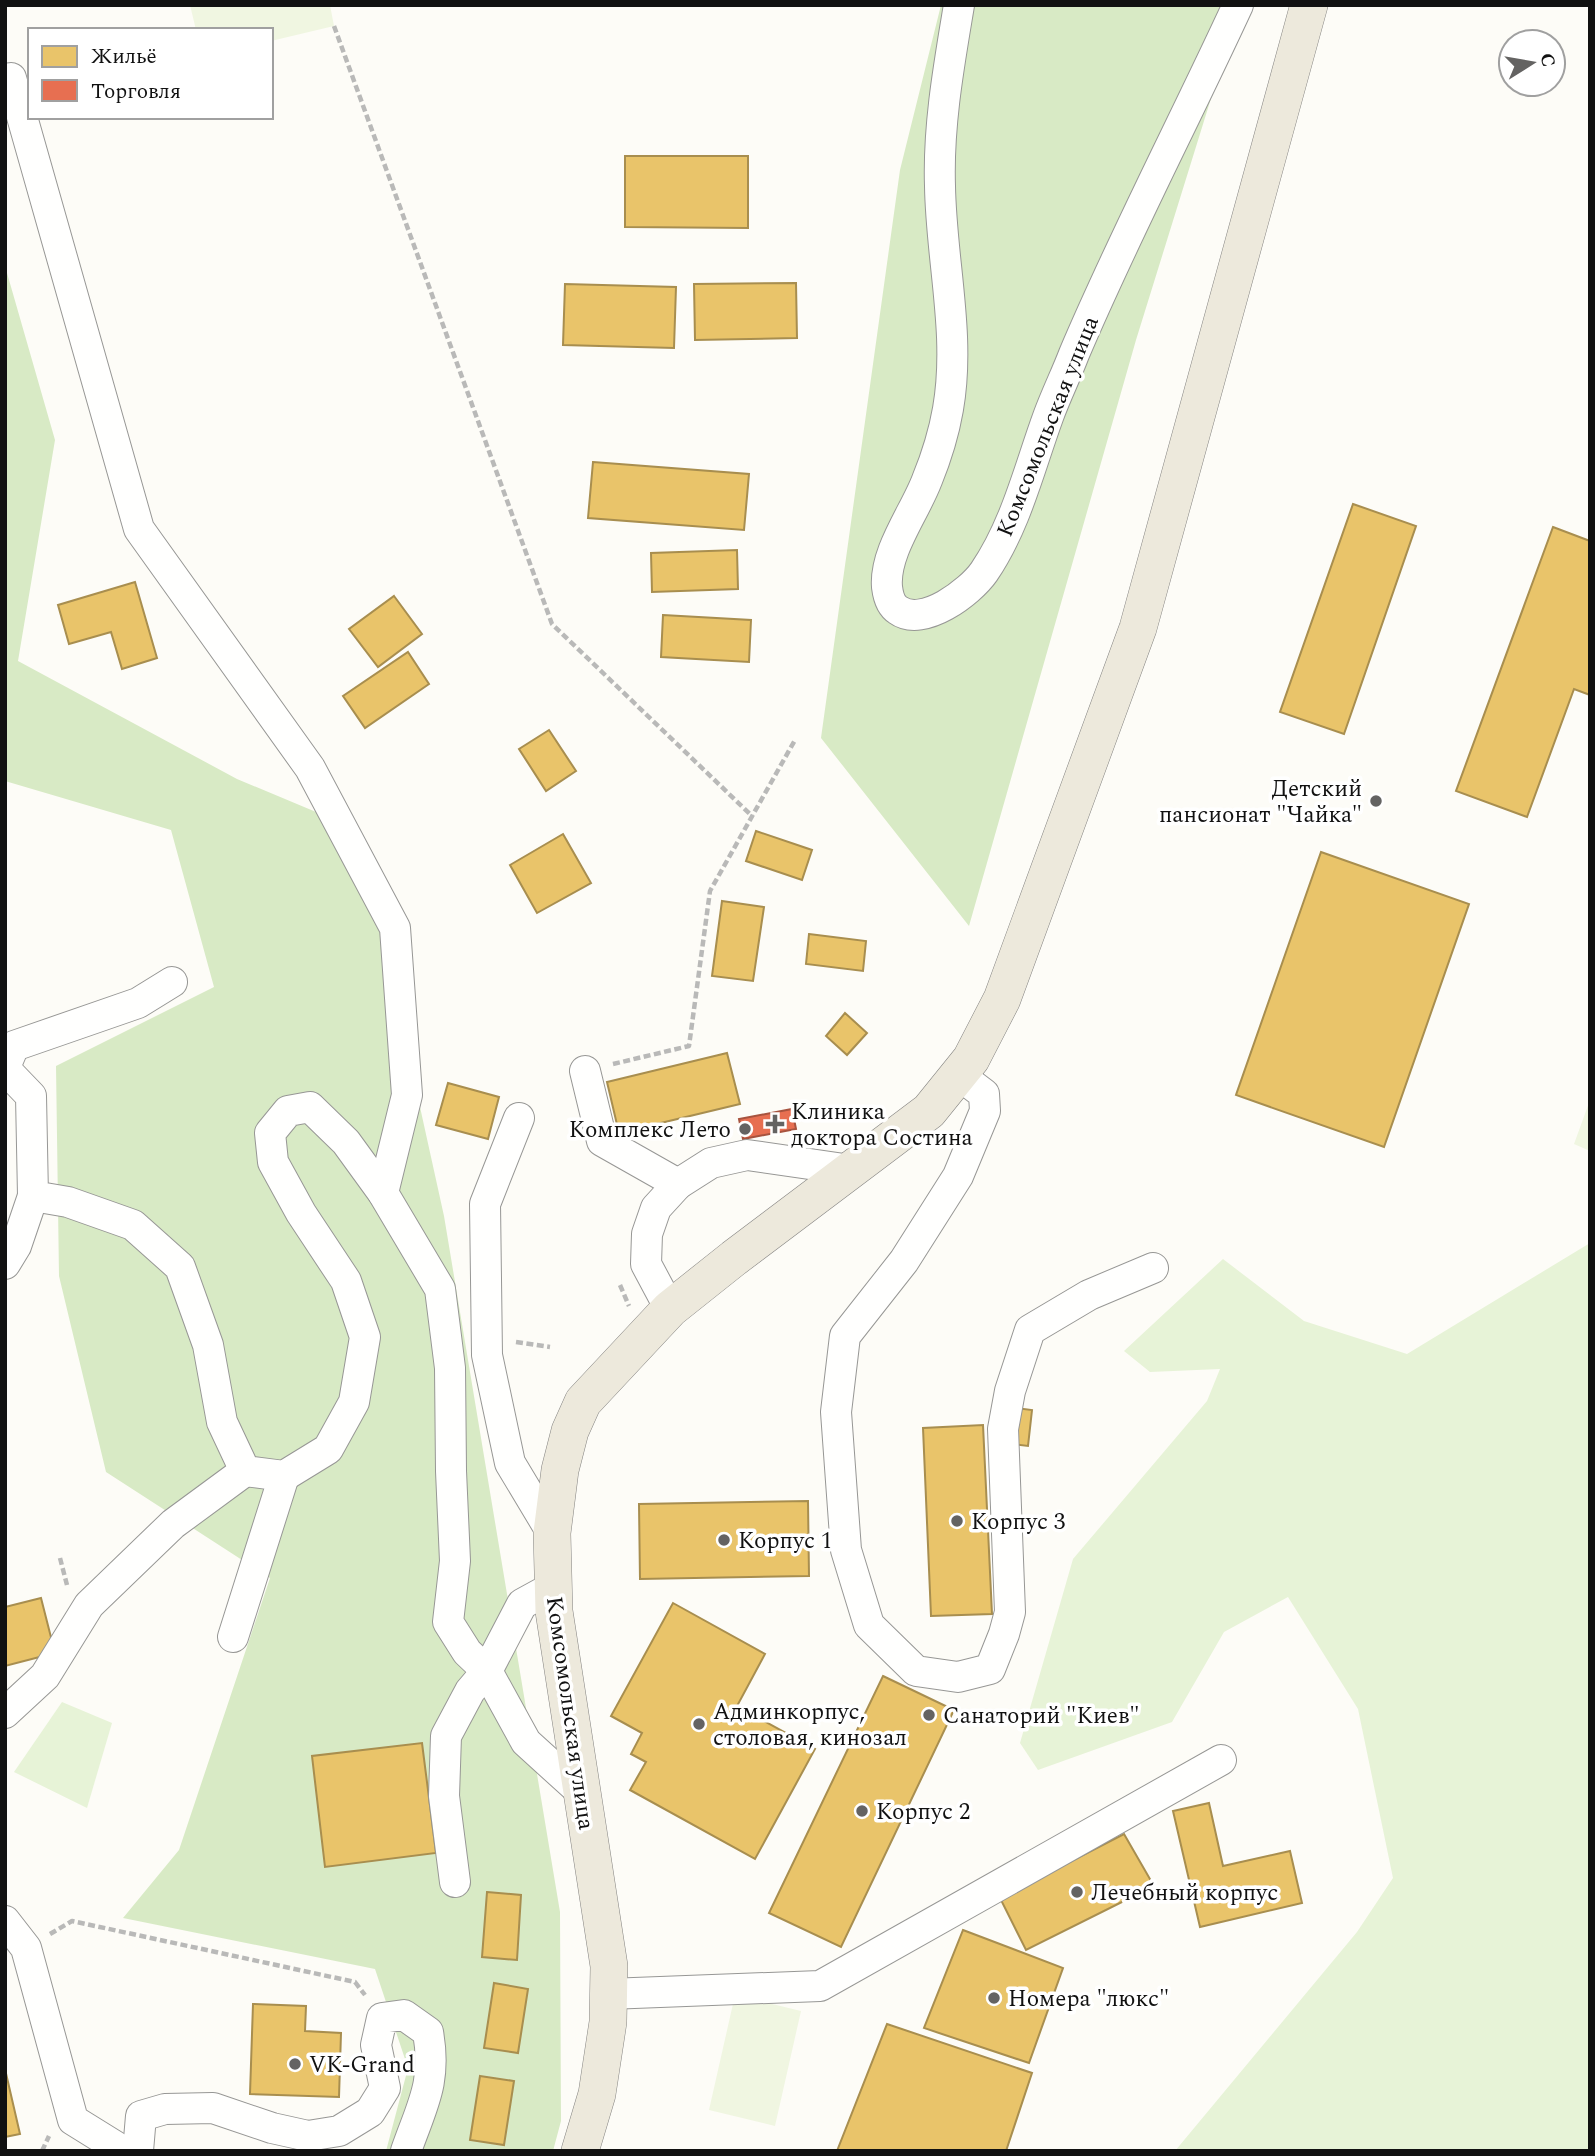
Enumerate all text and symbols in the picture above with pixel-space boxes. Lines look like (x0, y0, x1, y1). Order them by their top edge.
legend (28, 28, 273, 119)
north arrow (1497, 28, 1567, 98)
text: Жильё (91, 41, 157, 73)
text: С (1532, 51, 1563, 69)
text: Торговля (91, 76, 181, 108)
street label: Комсомольская улица (988, 311, 1109, 542)
place label: Детский пансионат "Чайка" (1159, 772, 1362, 833)
marker: Детский пансионат "Чайка" (1368, 793, 1384, 809)
place label: Клиника доктора Состина (791, 1095, 973, 1156)
place label: Комплекс Лето (569, 1113, 731, 1148)
marker: Клиника доктора Состина (765, 1114, 785, 1134)
marker: Комплекс Лето (737, 1121, 753, 1137)
place label: Корпус 3 (971, 1505, 1065, 1540)
marker: Корпус 3 (949, 1513, 965, 1529)
place label: Корпус 1 (738, 1524, 832, 1559)
marker: Корпус 1 (716, 1532, 732, 1548)
street label: Комсомольская улица (536, 1594, 603, 1832)
place label: Админкорпус, столовая, кинозал (713, 1695, 907, 1756)
place label: Санаторий "Киев" (943, 1699, 1140, 1734)
marker: Санаторий "Киев" (921, 1707, 937, 1723)
marker: Админкорпус, столовая, кинозал (691, 1716, 707, 1732)
place label: Корпус 2 (876, 1795, 970, 1830)
marker: Корпус 2 (854, 1803, 870, 1819)
place label: Лечебный корпус (1091, 1876, 1278, 1911)
marker: Лечебный корпус (1069, 1884, 1085, 1900)
place label: Номера "люкс" (1008, 1982, 1169, 2017)
marker: Номера "люкс" (986, 1990, 1002, 2006)
place label: VK-Grand (309, 2048, 415, 2083)
marker: VK-Grand (287, 2056, 303, 2072)

